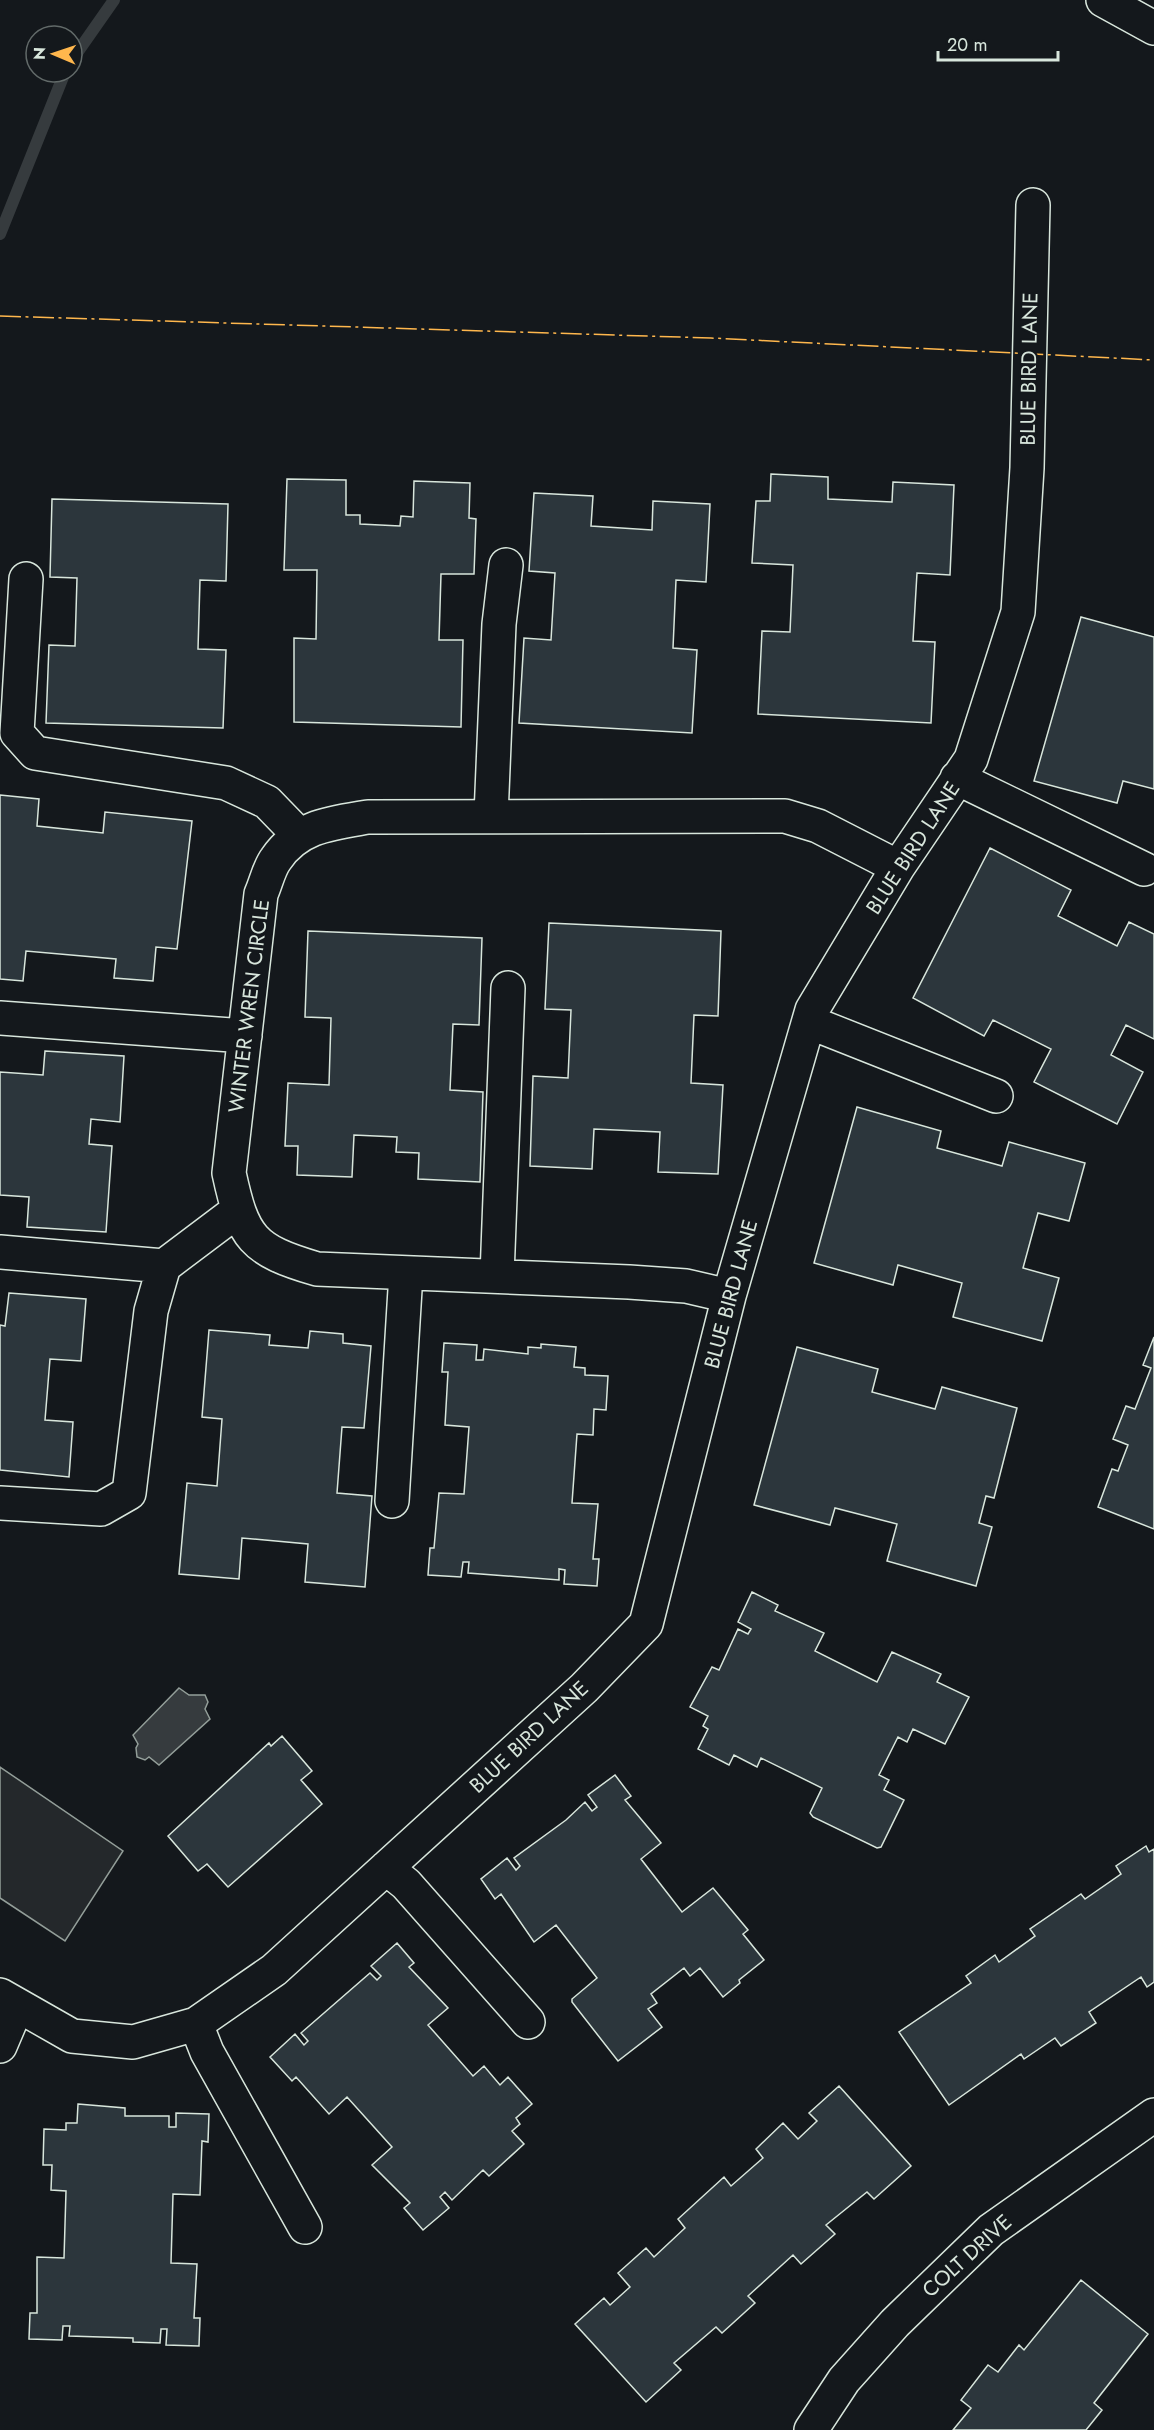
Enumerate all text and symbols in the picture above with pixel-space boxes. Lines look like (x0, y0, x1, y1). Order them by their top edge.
north arrow (24, 24, 84, 84)
scale bar (938, 24, 1058, 62)
text: 20 m (947, 32, 987, 58)
text: N (28, 47, 51, 60)
street label: BLUE BIRD LANE (1013, 292, 1045, 446)
street label: BLUE BIRD LANE (859, 776, 967, 920)
street label: WINTER WREN CIRCLE (221, 898, 277, 1114)
street label: BLUE BIRD LANE (697, 1216, 765, 1372)
street label: BLUE BIRD LANE (463, 1674, 595, 1800)
street label: COLT DRIVE (915, 2208, 1019, 2304)

